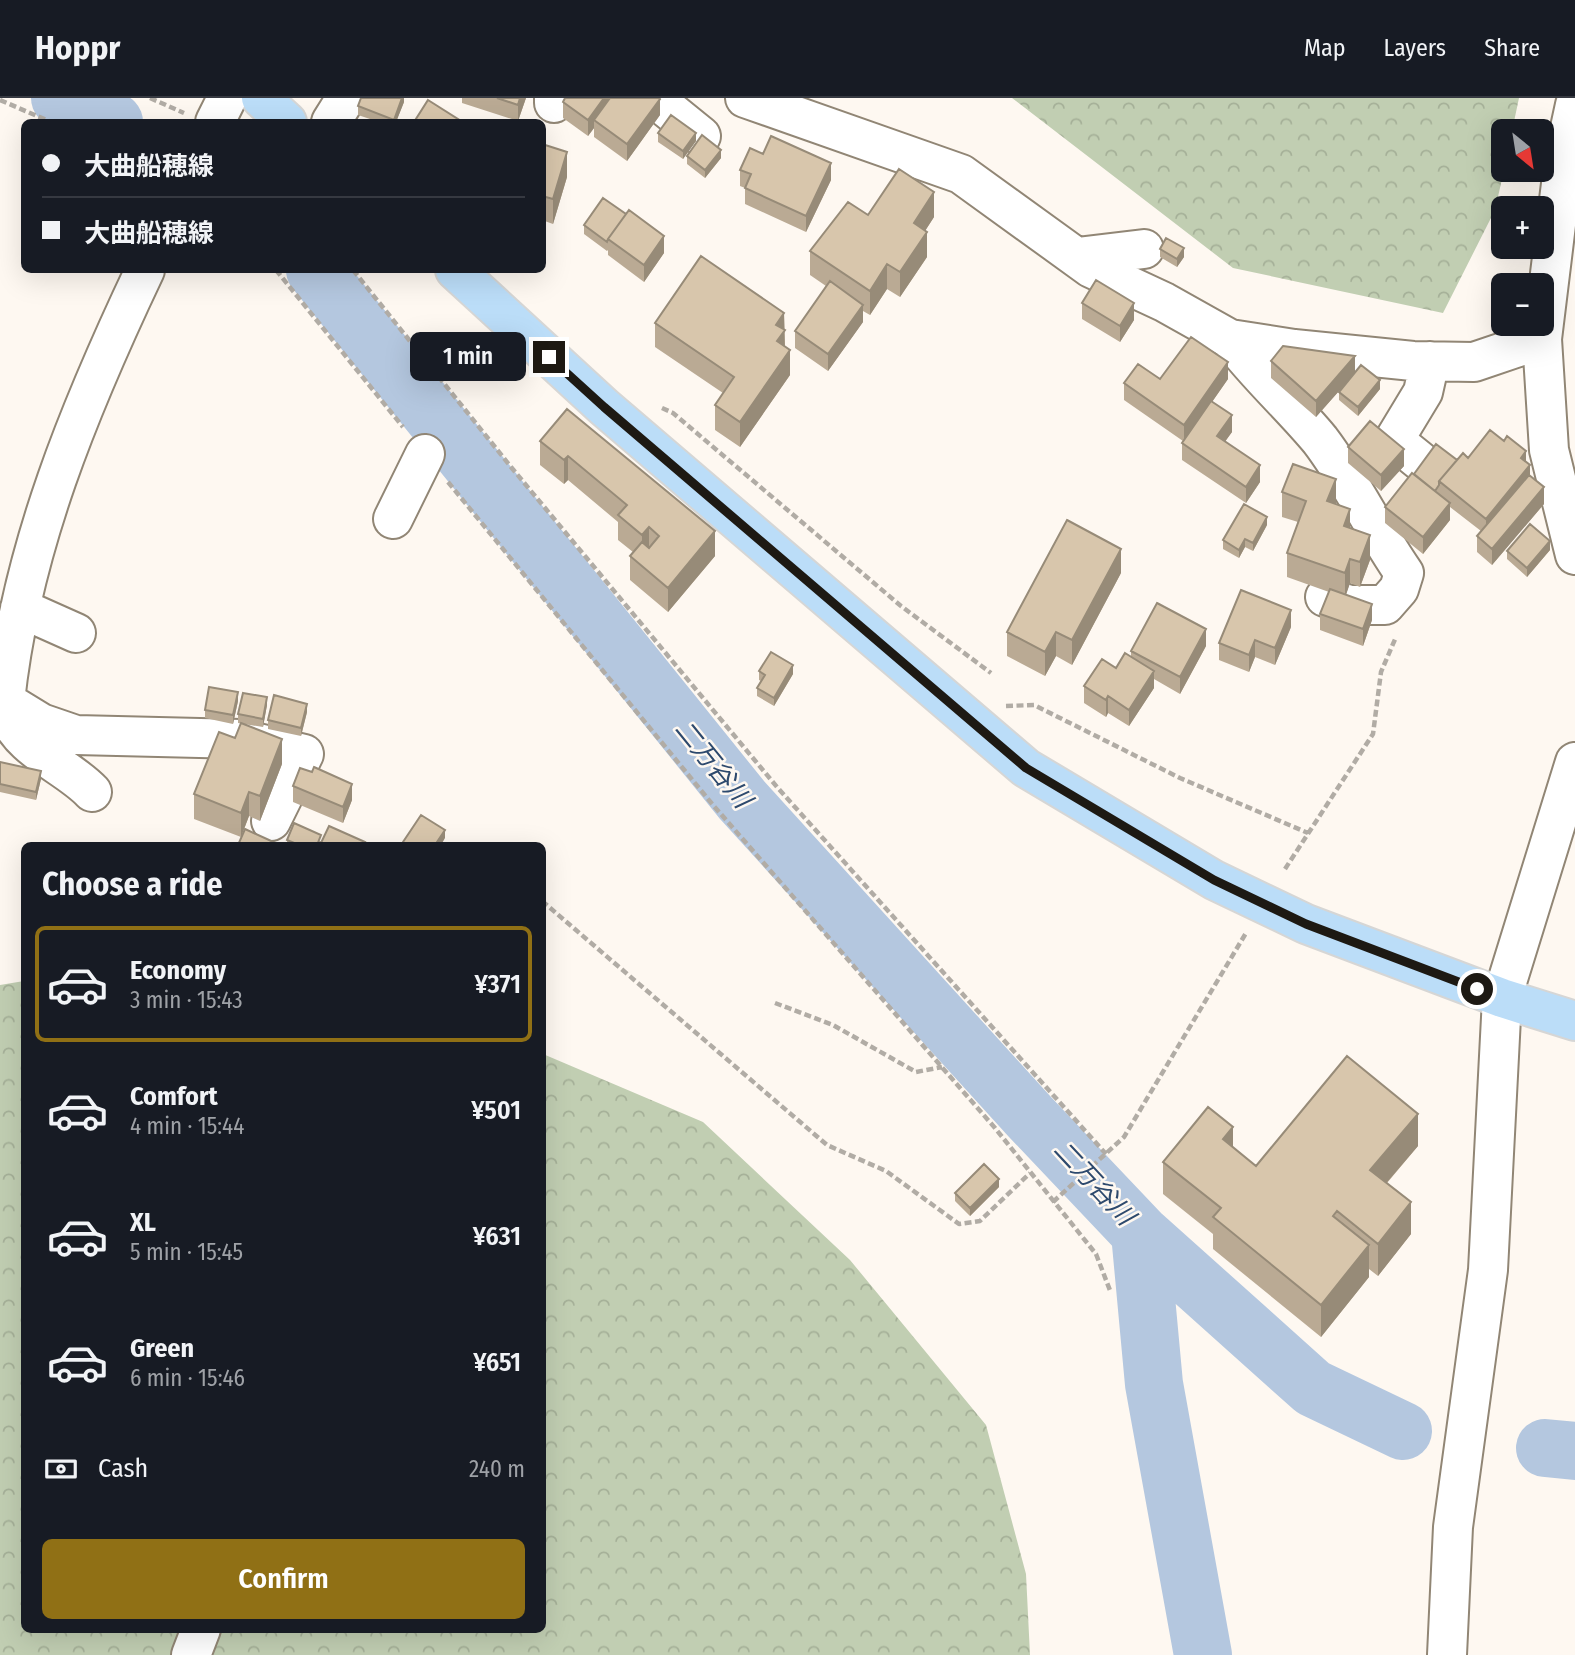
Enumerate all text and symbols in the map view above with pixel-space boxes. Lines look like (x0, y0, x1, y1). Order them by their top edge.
text: Hoppr (35, 28, 120, 68)
text: Map (1304, 34, 1346, 62)
text: Layers (1384, 34, 1446, 62)
text: Share (1484, 34, 1540, 62)
north arrow (1491, 119, 1554, 182)
map controls (1491, 119, 1554, 336)
text: 大曲船穂線 (84, 151, 214, 182)
button: + (1491, 196, 1554, 259)
text: 大曲船穂線 (84, 218, 214, 249)
button: − (1491, 273, 1554, 336)
callout: 1 min (409, 332, 524, 382)
route end (533, 341, 565, 373)
text: 1 min (443, 342, 493, 370)
water label: 二万谷川 (668, 714, 760, 816)
text: Choose a ride (42, 865, 223, 903)
icon: car (46, 953, 109, 1016)
text: Economy (130, 955, 226, 986)
text: ¥371 (474, 969, 521, 1000)
route start (1461, 973, 1493, 1005)
text: 3 min · 15:43 (130, 986, 243, 1014)
icon: car (46, 1079, 109, 1142)
text: Comfort (130, 1081, 218, 1112)
text: ¥501 (471, 1095, 521, 1126)
text: 4 min · 15:44 (130, 1112, 244, 1140)
water label: 二万谷川 (1047, 1134, 1143, 1234)
icon: car (46, 1205, 109, 1268)
text: XL (130, 1207, 156, 1238)
text: ¥631 (473, 1221, 521, 1252)
text: 5 min · 15:45 (130, 1238, 243, 1266)
icon: car (46, 1331, 109, 1394)
text: Green (130, 1333, 194, 1364)
text: ¥651 (473, 1347, 521, 1378)
text: 6 min · 15:46 (130, 1364, 245, 1392)
icon: cash (42, 1450, 80, 1488)
text: Cash (98, 1453, 148, 1484)
text: 240 m (469, 1455, 525, 1483)
button: Confirm (42, 1539, 525, 1619)

